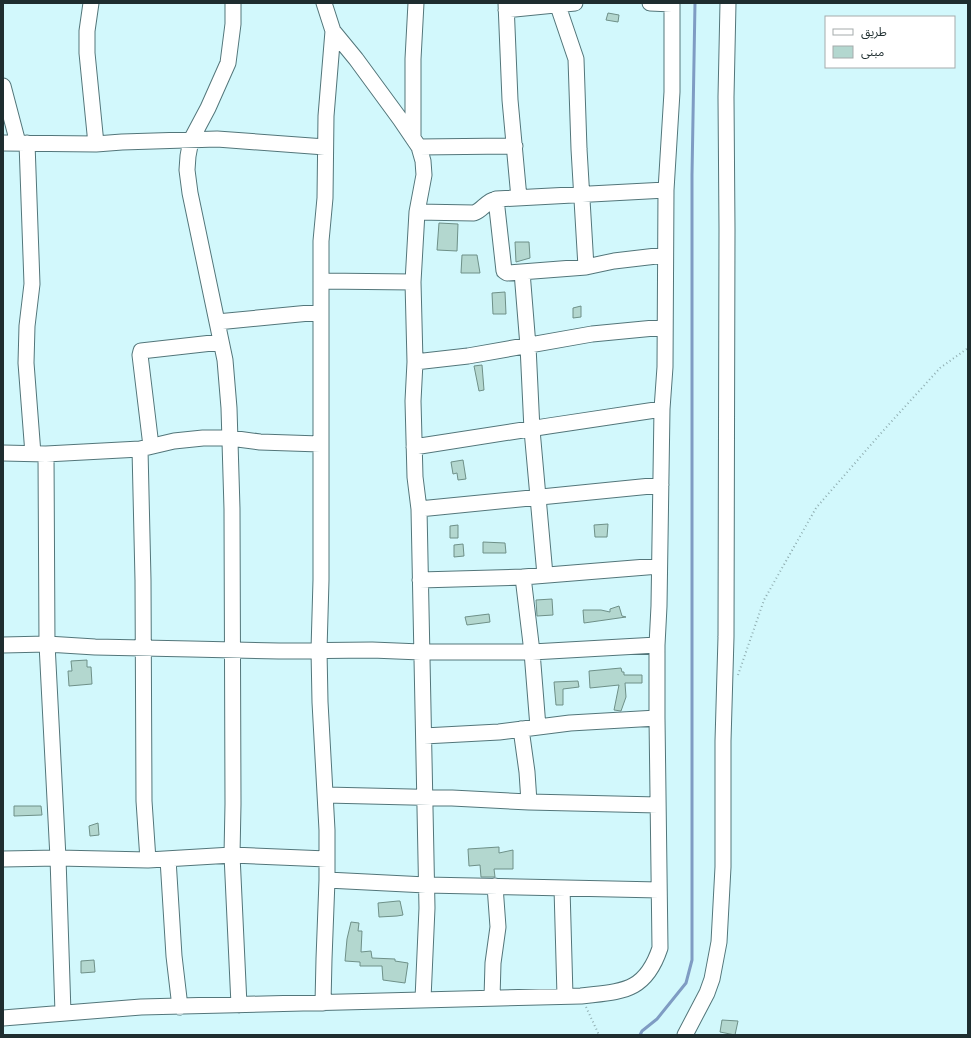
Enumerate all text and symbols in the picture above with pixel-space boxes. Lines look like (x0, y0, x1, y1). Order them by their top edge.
legend (825, 16, 955, 68)
text: طريق (861, 24, 887, 40)
text: مبنى (861, 44, 884, 59)

